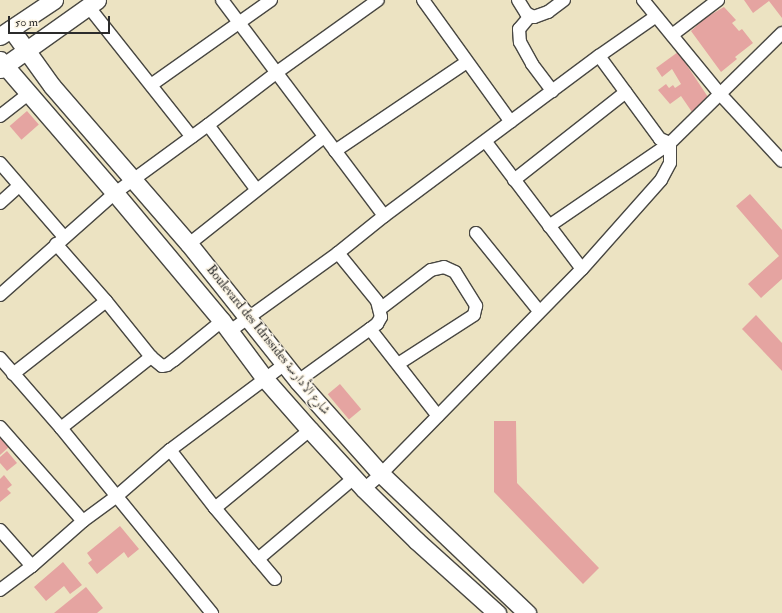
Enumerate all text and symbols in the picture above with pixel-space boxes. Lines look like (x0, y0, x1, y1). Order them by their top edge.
scale bar (10, 8, 112, 34)
text: 50 m (15, 15, 38, 30)
street label: Boulevard des Idrissides شارع الأدارسة (203, 262, 333, 418)

